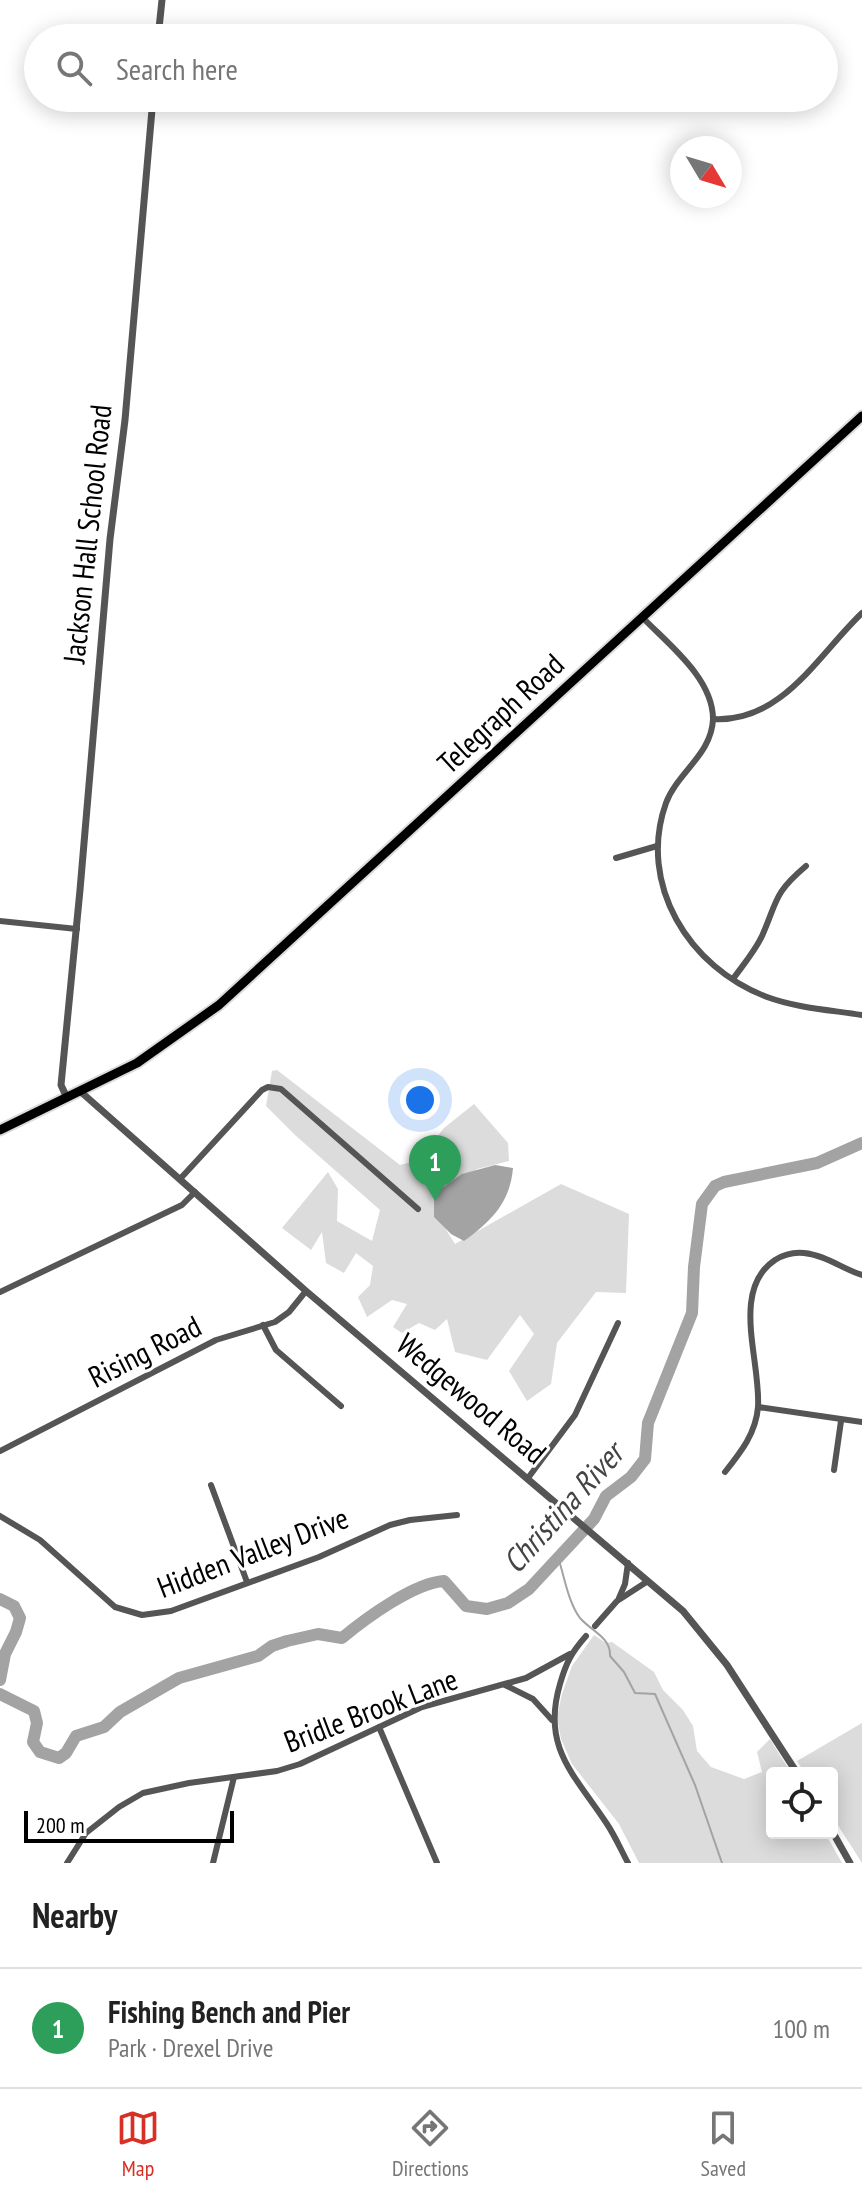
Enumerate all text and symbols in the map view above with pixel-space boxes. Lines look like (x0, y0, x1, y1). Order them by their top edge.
search box (24, 24, 838, 112)
icon: search (52, 46, 96, 90)
text: Search here (116, 49, 238, 88)
north arrow (670, 136, 742, 208)
street label: Jackson Hall School Road (53, 403, 119, 666)
street label: Telegraph Road (429, 644, 571, 781)
your location (400, 1080, 440, 1120)
pin: 1 (409, 1135, 461, 1201)
street label: Rising Road (81, 1306, 207, 1396)
street label: Wedgewood Road (389, 1324, 555, 1472)
water label: Christina River (493, 1430, 635, 1581)
street label: Hidden Valley Drive (151, 1497, 354, 1606)
street label: Bridle Brook Lane (278, 1659, 463, 1761)
map controls (766, 1767, 838, 1839)
button: locate (766, 1767, 838, 1839)
scale bar (24, 1807, 234, 1843)
text: 200 m (36, 1811, 85, 1839)
text: Nearby (32, 1893, 117, 1937)
text: Fishing Bench and Pier (108, 1992, 350, 2031)
text: 1 (52, 2012, 64, 2045)
text: 100 m (772, 2012, 830, 2045)
text: Park · Drexel Drive (108, 2031, 273, 2064)
tab: Map (116, 2106, 160, 2182)
tab: Directions (392, 2106, 469, 2182)
tab: Saved (701, 2106, 746, 2182)

